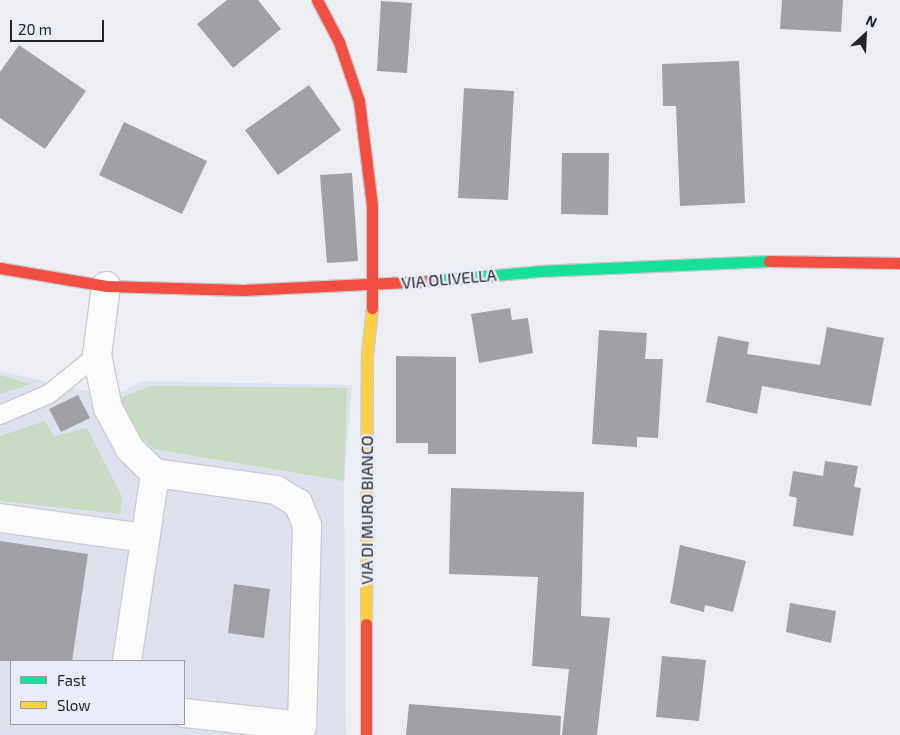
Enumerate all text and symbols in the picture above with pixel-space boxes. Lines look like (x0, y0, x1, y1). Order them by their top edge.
scale bar (12, 10, 106, 42)
north arrow (840, 10, 890, 60)
text: N (863, 11, 880, 31)
text: 20 m (18, 20, 52, 38)
street label: VIA OLIVELLA (401, 265, 497, 293)
street label: VIA DI MURO BIANCO (357, 435, 377, 585)
legend (10, 660, 185, 725)
text: Fast (57, 671, 86, 689)
text: Slow (57, 696, 91, 714)

